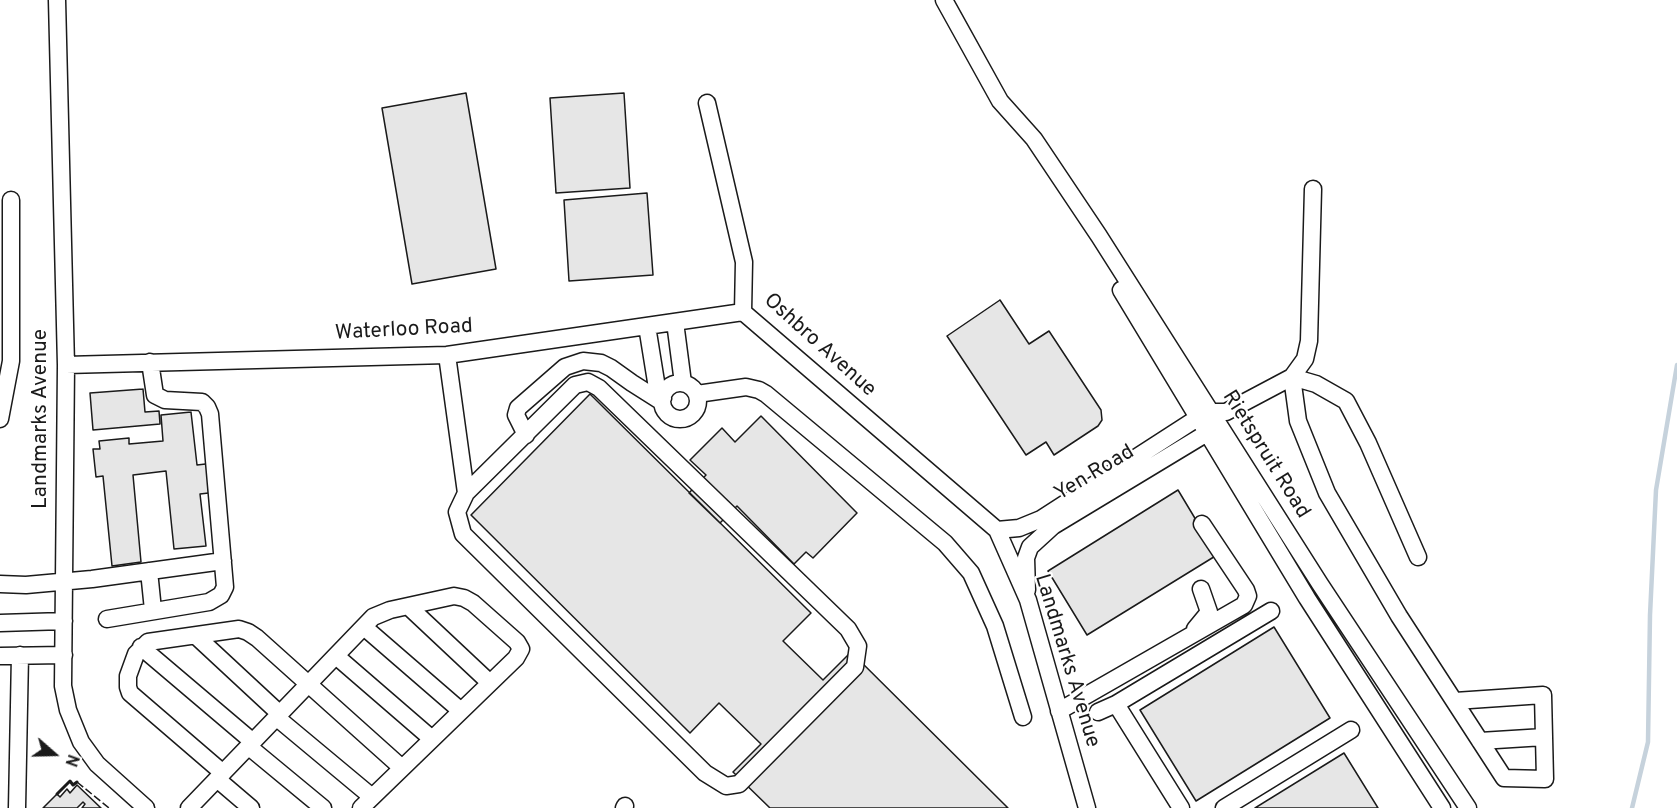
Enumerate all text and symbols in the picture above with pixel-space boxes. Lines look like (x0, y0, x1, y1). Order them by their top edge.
street label: Oshbro Avenue (758, 289, 880, 403)
street label: Waterloo Road (334, 315, 474, 347)
street label: Landmarks Avenue (29, 329, 55, 509)
street label: Rietspruit Road (1216, 386, 1314, 524)
street label: Yen Road (1051, 440, 1139, 508)
street label: Landmarks Avenue (1028, 571, 1104, 751)
north arrow (24, 724, 84, 784)
text: N (60, 751, 82, 769)

